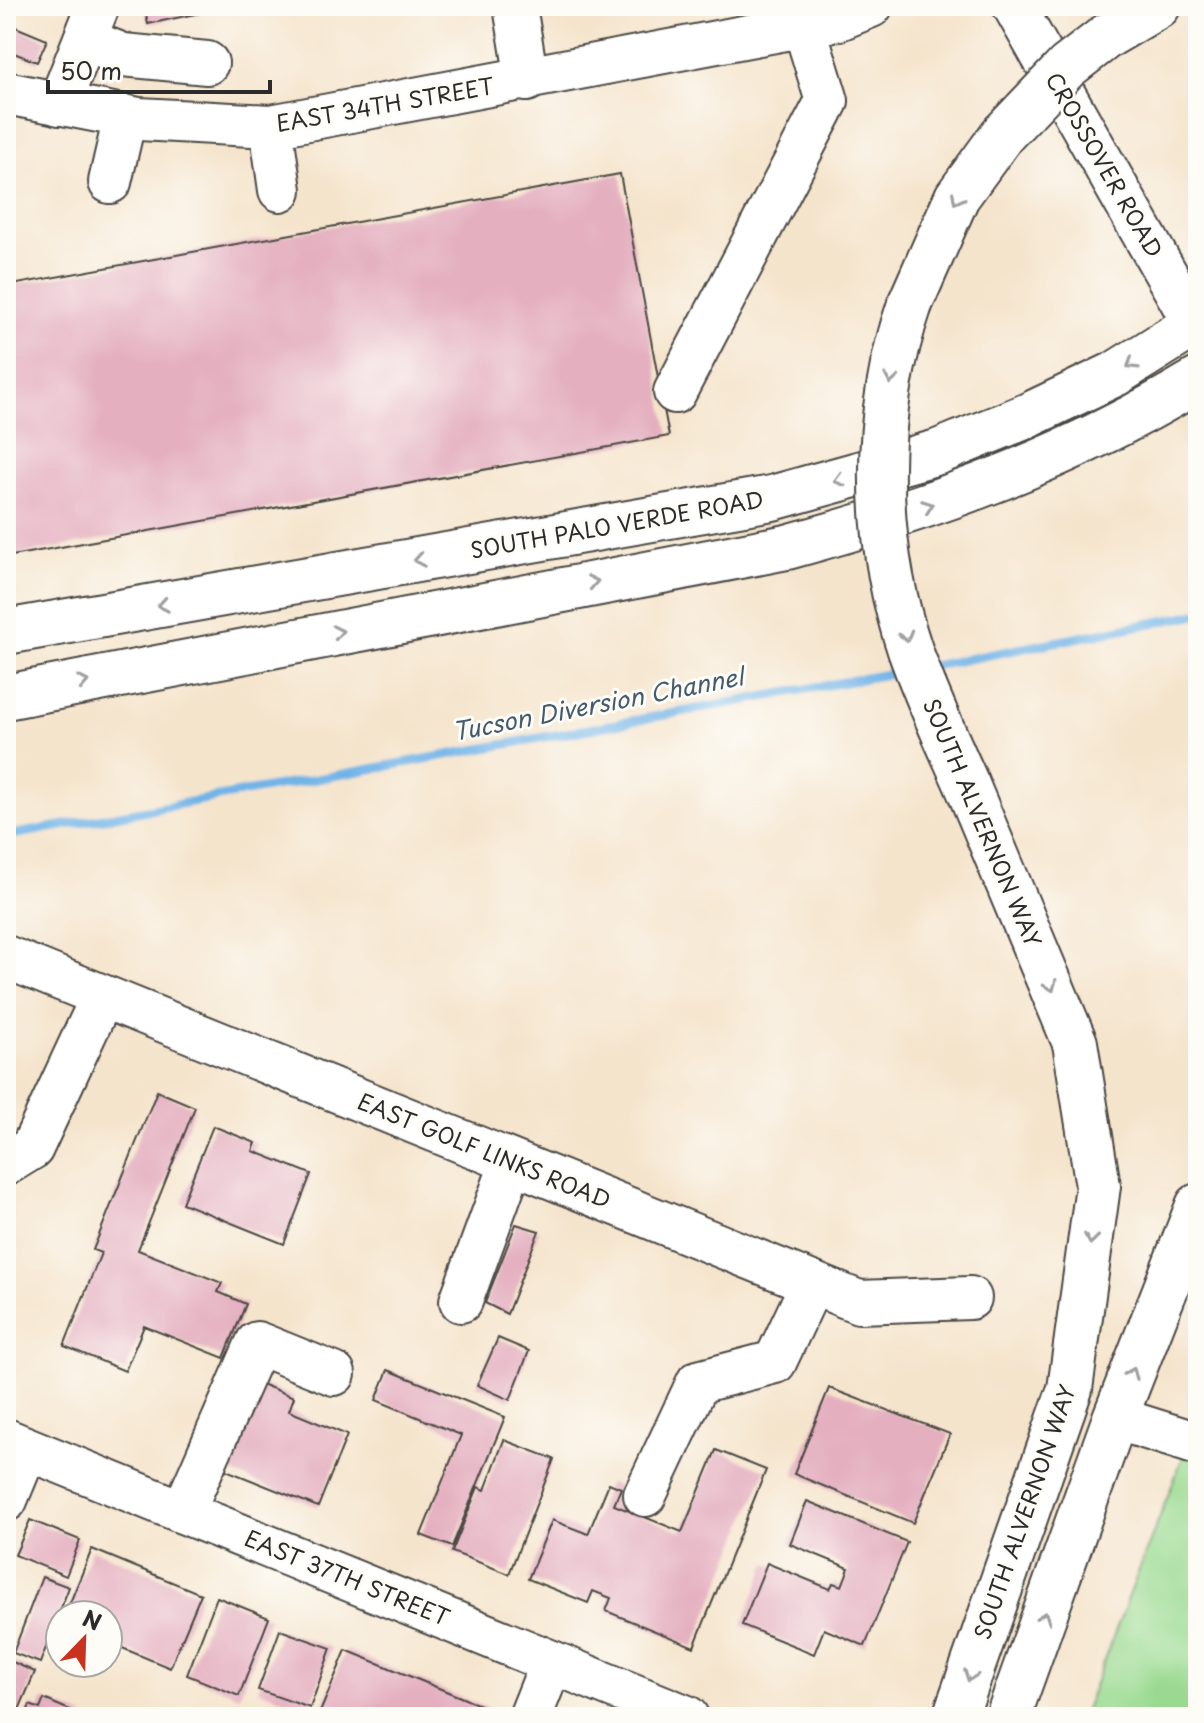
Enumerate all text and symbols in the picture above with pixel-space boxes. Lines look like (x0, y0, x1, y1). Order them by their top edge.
scale bar (48, 44, 270, 94)
text: 50 m (60, 52, 122, 88)
street label: CROSSOVER ROAD (1039, 66, 1172, 263)
street label: EAST 34TH STREET (273, 68, 496, 139)
one-way arrow (952, 190, 967, 205)
one-way arrow (1126, 354, 1141, 369)
one-way arrow (884, 373, 901, 386)
one-way arrow (833, 470, 847, 487)
street label: SOUTH PALO VERDE ROAD (468, 481, 766, 566)
one-way arrow (920, 500, 934, 516)
one-way arrow (412, 550, 426, 567)
one-way arrow (586, 574, 600, 591)
one-way arrow (156, 595, 170, 612)
one-way arrow (331, 624, 344, 641)
one-way arrow (897, 629, 913, 643)
water label: Tucson Diversion Channel (449, 656, 750, 749)
one-way arrow (76, 674, 89, 691)
street label: SOUTH ALVERNON WAY (916, 693, 1051, 952)
one-way arrow (1042, 978, 1058, 992)
street label: EAST GOLF LINKS ROAD (353, 1084, 616, 1216)
one-way arrow (1083, 1232, 1100, 1246)
one-way arrow (1123, 1367, 1139, 1381)
street label: SOUTH ALVERNON WAY (964, 1380, 1083, 1643)
street label: EAST 37TH STREET (240, 1520, 455, 1633)
north arrow (44, 1599, 124, 1679)
text: N (78, 1601, 107, 1638)
one-way arrow (1034, 1611, 1050, 1625)
one-way arrow (963, 1668, 979, 1682)

